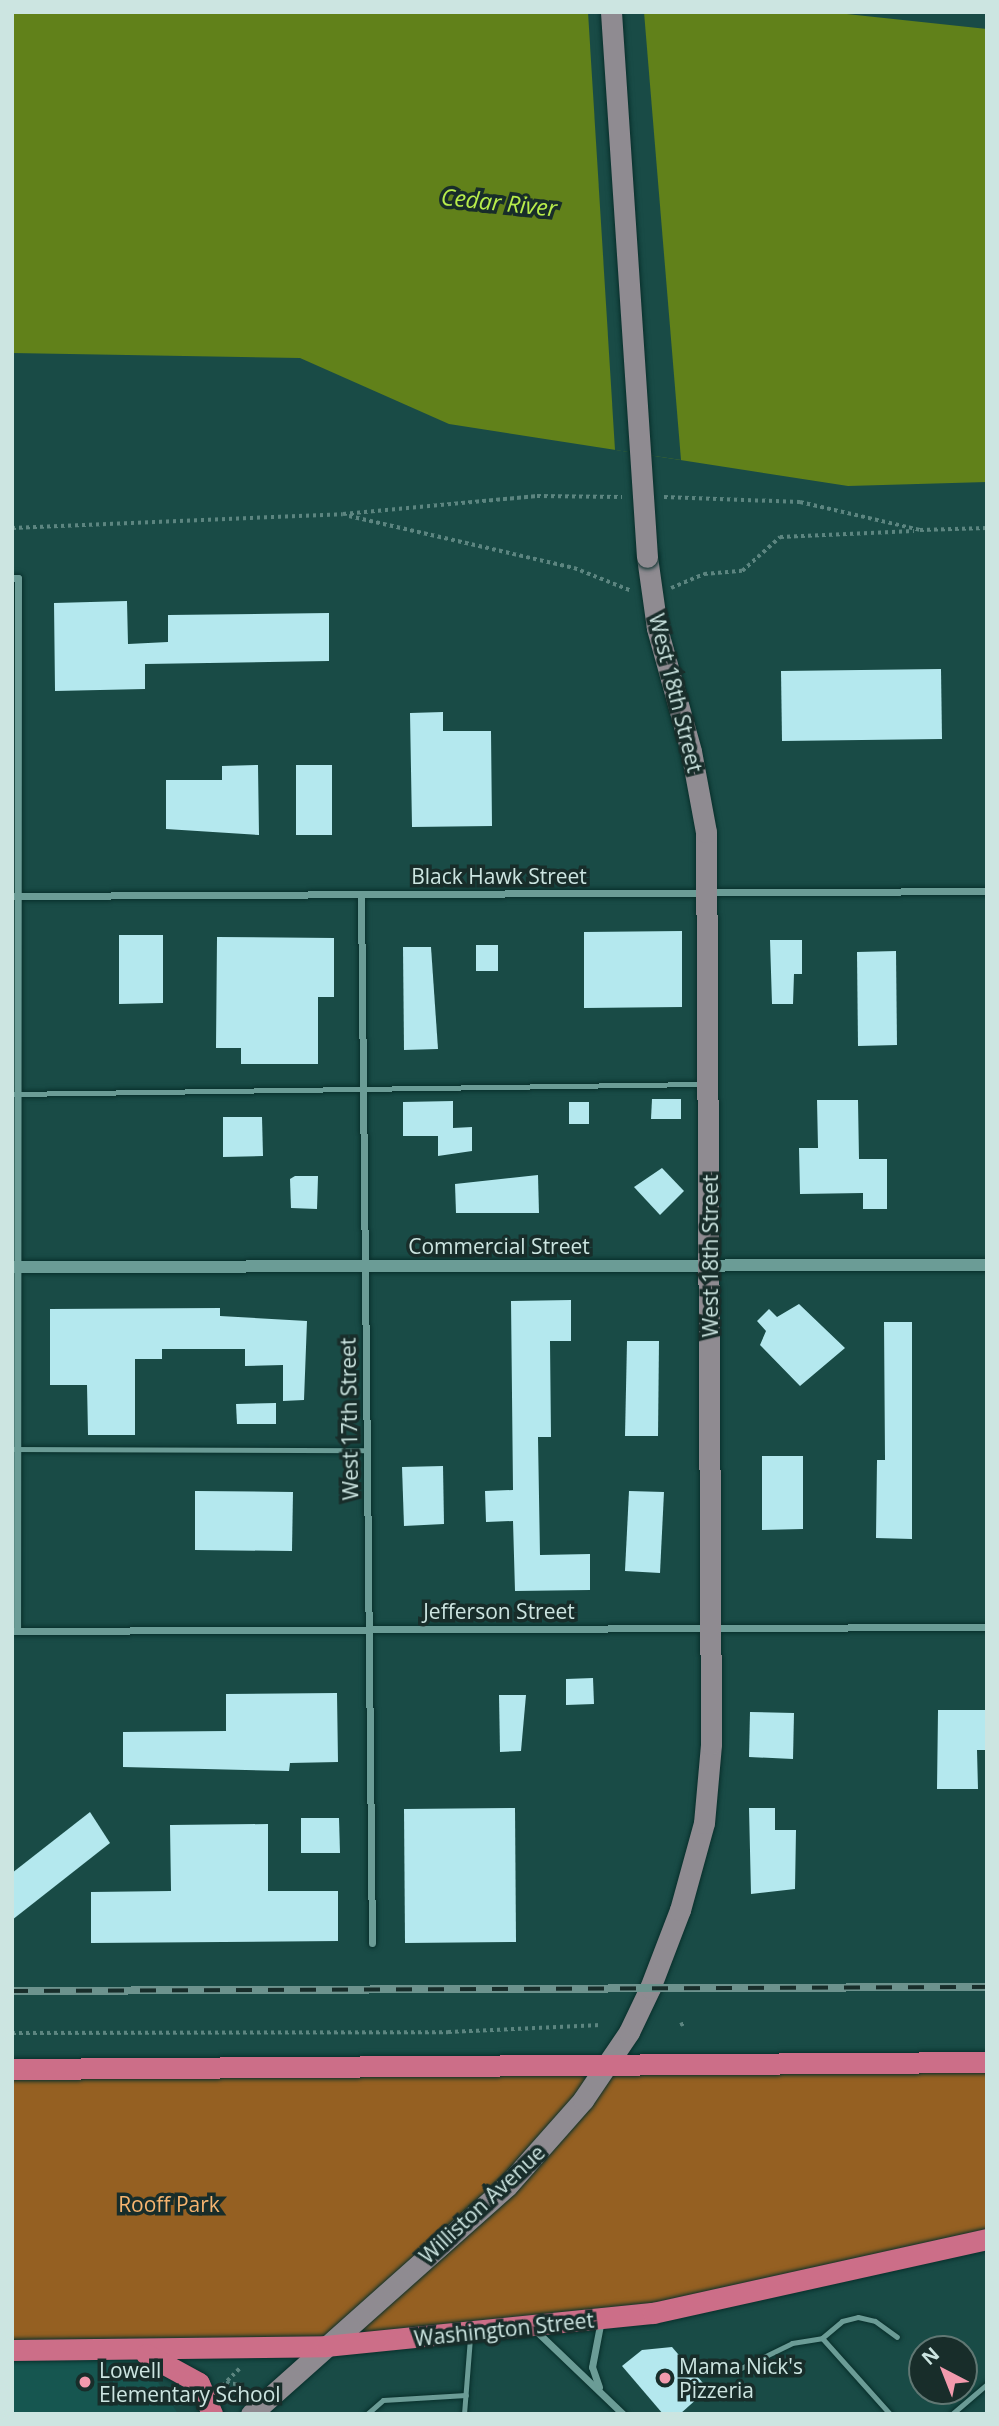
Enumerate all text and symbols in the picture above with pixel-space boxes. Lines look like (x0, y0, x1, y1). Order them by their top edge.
water label: Cedar River (440, 182, 558, 222)
street label: West 18th Street (644, 611, 708, 775)
street label: Black Hawk Street (411, 863, 587, 889)
street label: West 18th Street (697, 1175, 723, 1337)
street label: Commercial Street (408, 1233, 590, 1259)
street label: West 17th Street (335, 1337, 363, 1501)
street label: Jefferson Street (423, 1598, 575, 1624)
street label: Williston Avenue (414, 2139, 550, 2269)
park label: Rooff Park (118, 2191, 220, 2217)
street label: Washington Street (413, 2307, 595, 2351)
north arrow (908, 2335, 978, 2405)
text: N (916, 2341, 945, 2371)
place label: Mama Nick's Pizzeria (679, 2353, 803, 2403)
place label: Lowell Elementary School (99, 2357, 281, 2407)
marker: Mama Nick's Pizzeria (657, 2370, 673, 2386)
marker: Lowell Elementary School (77, 2374, 93, 2390)

